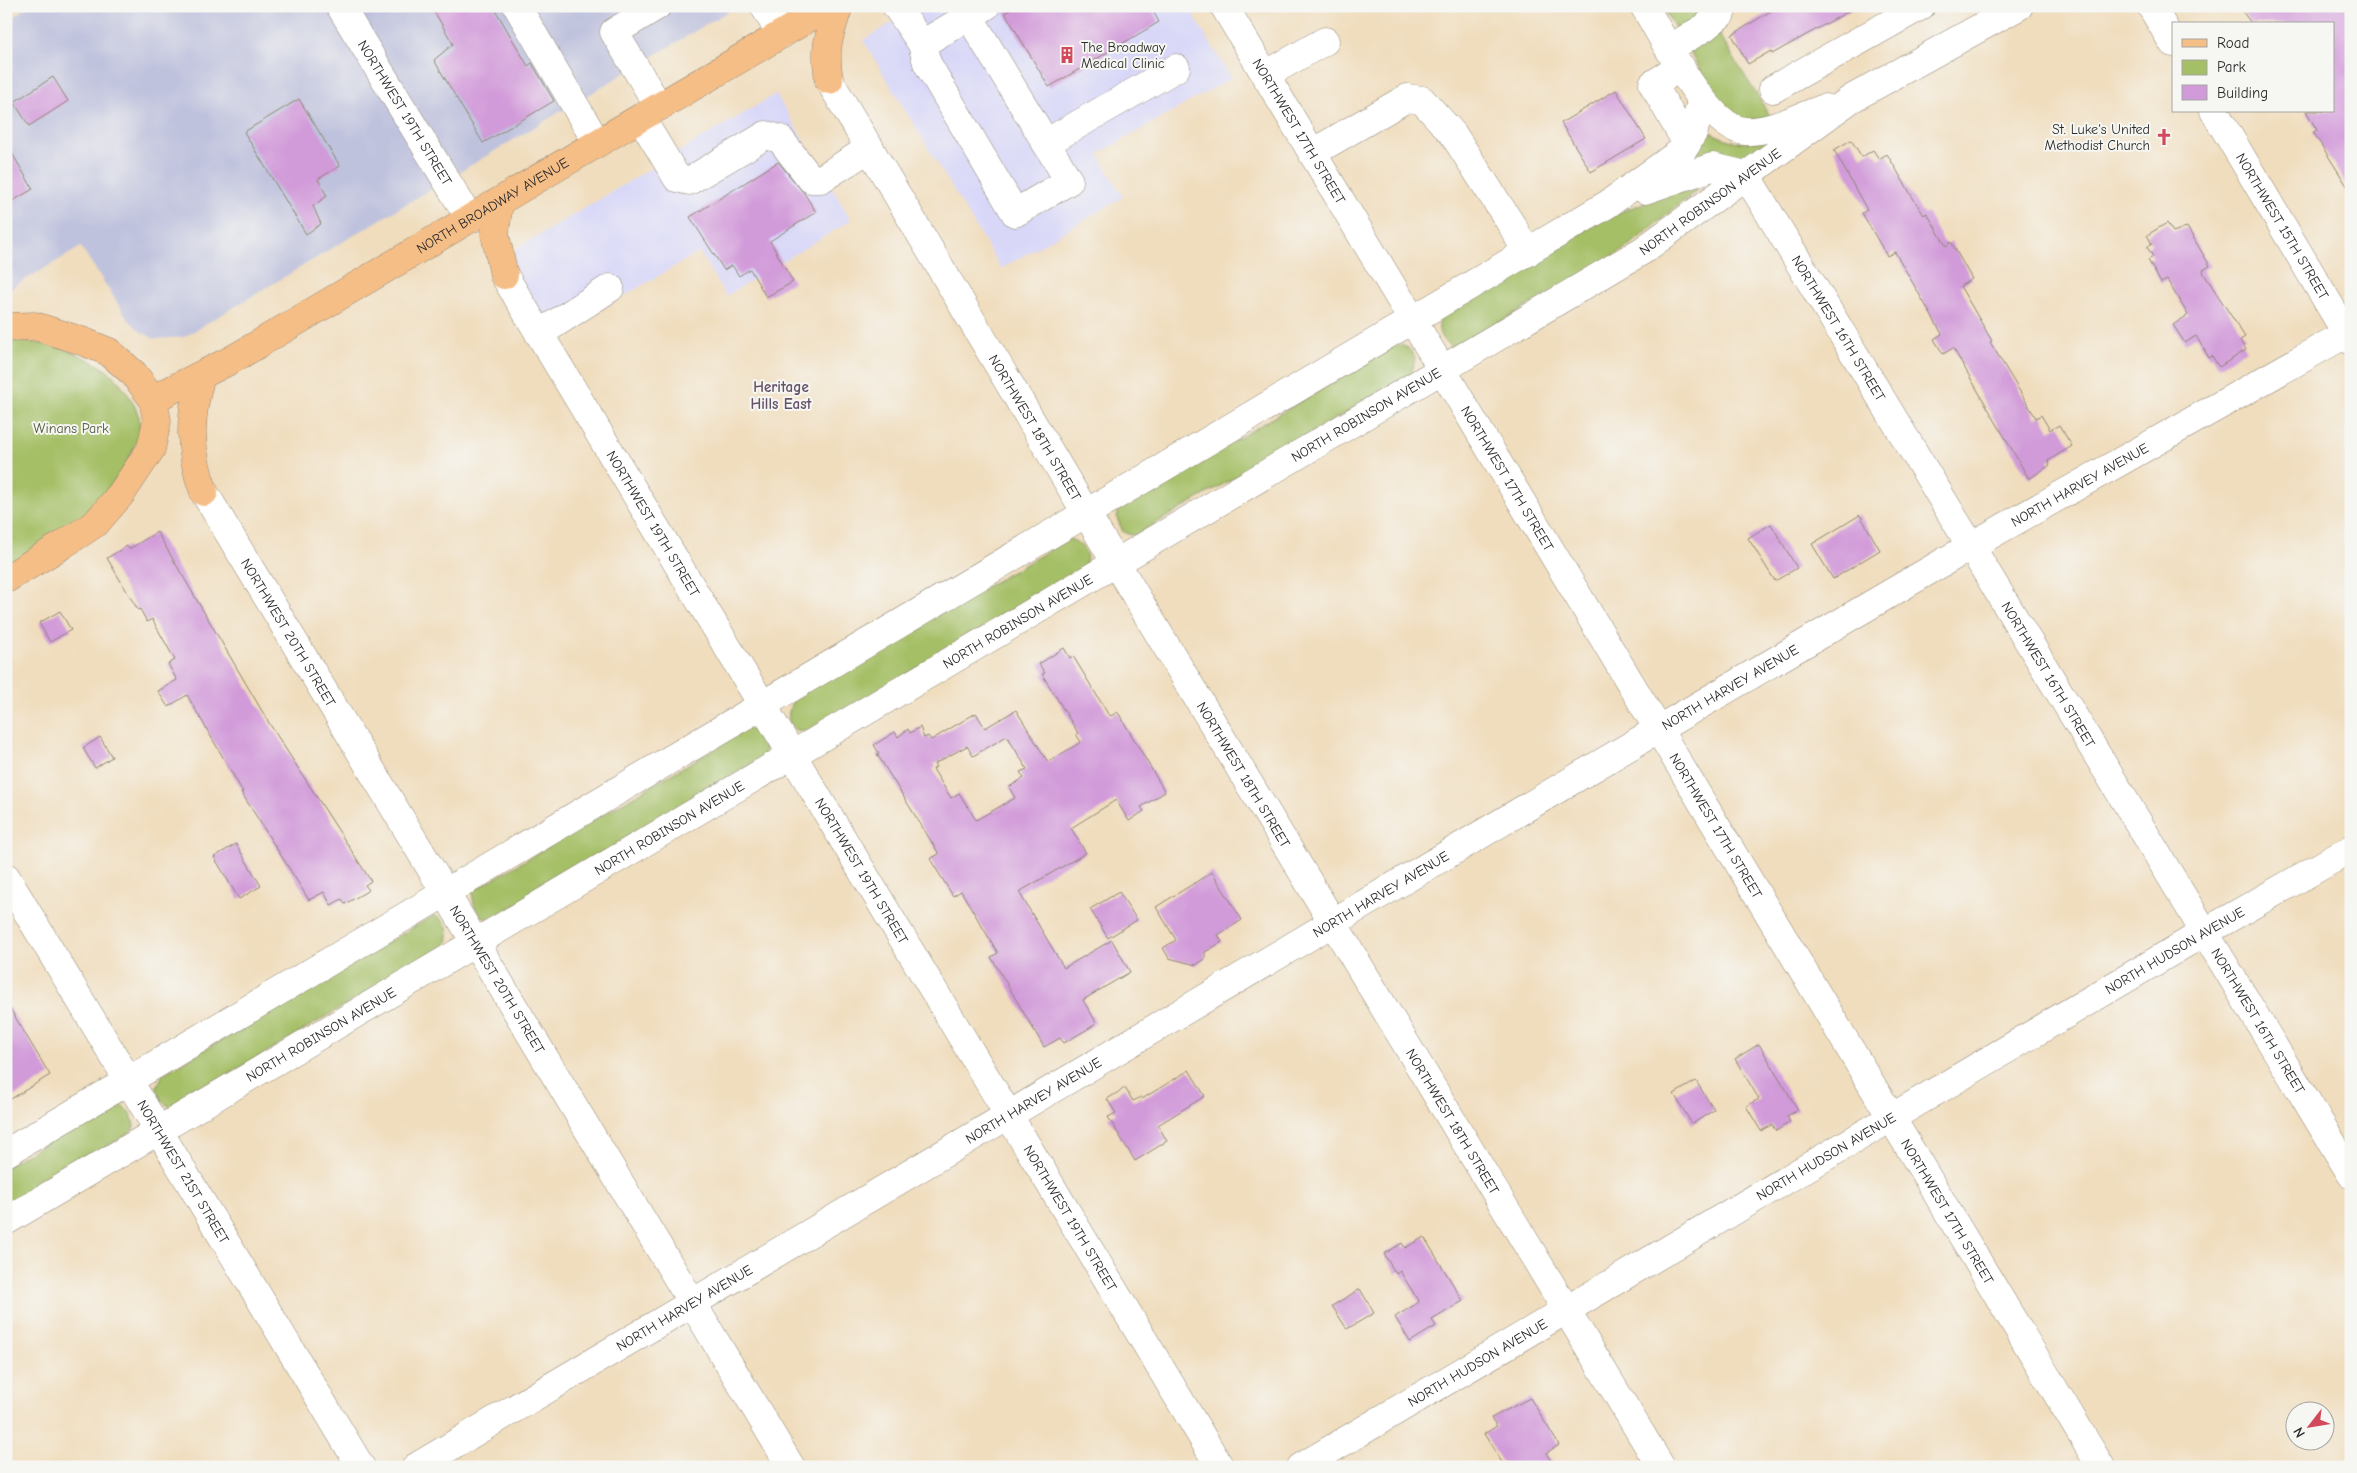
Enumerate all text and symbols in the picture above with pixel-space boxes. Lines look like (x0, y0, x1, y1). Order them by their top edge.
legend (2172, 22, 2334, 112)
text: Road (2217, 34, 2249, 52)
street label: NORTHWEST 19TH STREET (354, 37, 456, 189)
place label: The Broadway Medical Clinic (1081, 39, 1166, 72)
building icon: The Broadway Medical Clinic (1057, 45, 1077, 65)
street label: NORTHWEST 17TH STREET (1249, 56, 1349, 208)
text: Park (2217, 58, 2246, 76)
text: Building (2217, 84, 2268, 102)
place label: St. Luke's United Methodist Church (2045, 121, 2150, 154)
church icon: St. Luke's United Methodist Church (2154, 127, 2174, 147)
street label: NORTH ROBINSON AVENUE (1636, 145, 1784, 259)
street label: NORTHWEST 15TH STREET (2232, 150, 2333, 303)
street label: NORTH BROADWAY AVENUE (414, 154, 572, 257)
street label: NORTHWEST 16TH STREET (1788, 252, 1889, 405)
street label: NORTHWEST 18TH STREET (985, 352, 1085, 504)
street label: NORTH ROBINSON AVENUE (1288, 364, 1444, 466)
district label: Heritage Hills East (751, 378, 813, 413)
street label: NORTHWEST 17TH STREET (1457, 403, 1558, 555)
park label: Winans Park (33, 420, 109, 437)
street label: NORTH HARVEY AVENUE (2008, 439, 2152, 531)
street label: NORTHWEST 19TH STREET (603, 448, 704, 600)
street label: NORTHWEST 20TH STREET (237, 556, 340, 711)
street label: NORTH ROBINSON AVENUE (940, 571, 1096, 673)
street label: NORTHWEST 16TH STREET (1998, 599, 2099, 751)
street label: NORTH HARVEY AVENUE (1659, 641, 1802, 734)
street label: NORTHWEST 18TH STREET (1193, 699, 1294, 851)
street label: NORTHWEST 17TH STREET (1666, 750, 1766, 902)
street label: NORTH ROBINSON AVENUE (592, 777, 747, 879)
street label: NORTHWEST 19TH STREET (811, 795, 912, 948)
street label: NORTH HARVEY AVENUE (1310, 848, 1452, 941)
street label: NORTHWEST 20TH STREET (446, 903, 549, 1058)
street label: NORTH HUDSON AVENUE (2102, 903, 2248, 998)
street label: NORTHWEST 16TH STREET (2207, 945, 2309, 1098)
street label: NORTH ROBINSON AVENUE (243, 984, 399, 1086)
street label: NORTHWEST 18TH STREET (1402, 1046, 1503, 1198)
street label: NORTH HARVEY AVENUE (963, 1054, 1105, 1148)
street label: NORTHWEST 21ST STREET (133, 1097, 233, 1248)
street label: NORTH HUDSON AVENUE (1754, 1109, 1899, 1205)
street label: NORTHWEST 17TH STREET (1897, 1136, 1998, 1288)
street label: NORTHWEST 19TH STREET (1020, 1142, 1121, 1295)
street label: NORTH HARVEY AVENUE (613, 1261, 756, 1355)
street label: NORTH HUDSON AVENUE (1405, 1315, 1550, 1411)
north arrow (2284, 1400, 2334, 1450)
text: N (2290, 1424, 2309, 1441)

